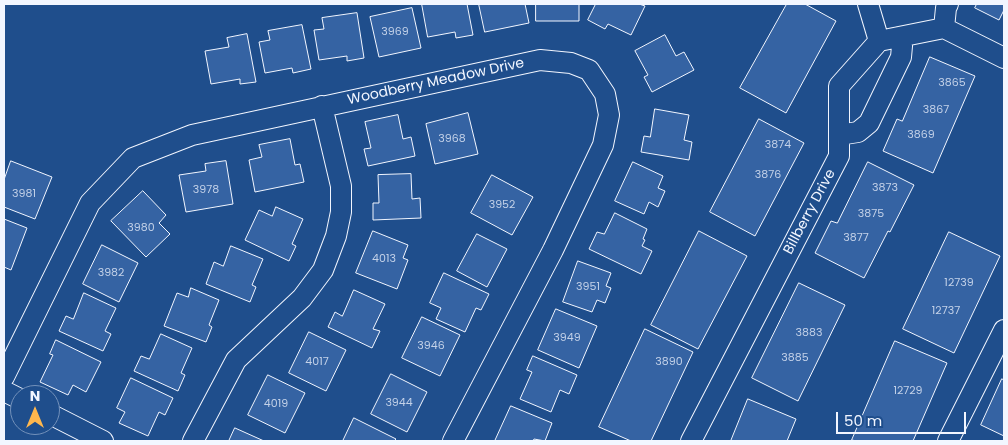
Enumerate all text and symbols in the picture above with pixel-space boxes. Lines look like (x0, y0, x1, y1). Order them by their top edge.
house number: 3969 (381, 25, 409, 39)
street label: Woodberry Meadow Drive (346, 55, 526, 109)
house number: 3865 (938, 76, 966, 90)
house number: 3867 (923, 103, 949, 117)
house number: 3869 (907, 128, 935, 142)
house number: 3968 (438, 132, 466, 146)
house number: 3874 (765, 138, 791, 152)
street label: Billberry Drive (780, 166, 840, 258)
house number: 3876 (755, 168, 781, 182)
house number: 3873 (872, 181, 898, 195)
house number: 3978 (193, 183, 219, 197)
house number: 3981 (12, 187, 36, 201)
house number: 3952 (489, 198, 515, 212)
house number: 3875 (858, 207, 884, 221)
house number: 3980 (127, 221, 155, 235)
house number: 3877 (843, 231, 869, 245)
house number: 4013 (372, 252, 396, 266)
house number: 3982 (98, 266, 124, 280)
house number: 12739 (944, 276, 974, 290)
house number: 3951 (576, 280, 600, 294)
house number: 12737 (932, 304, 960, 318)
house number: 3883 (796, 326, 822, 340)
house number: 3949 (553, 331, 581, 345)
house number: 3946 (417, 339, 445, 353)
house number: 3885 (781, 351, 809, 365)
house number: 4017 (305, 355, 329, 369)
house number: 3890 (655, 355, 683, 369)
house number: 12729 (893, 384, 923, 398)
north arrow (10, 385, 60, 435)
text: N (30, 386, 40, 406)
house number: 3944 (385, 396, 413, 410)
house number: 4019 (264, 397, 288, 411)
scale bar (838, 402, 968, 434)
text: 50 m (844, 410, 882, 431)

